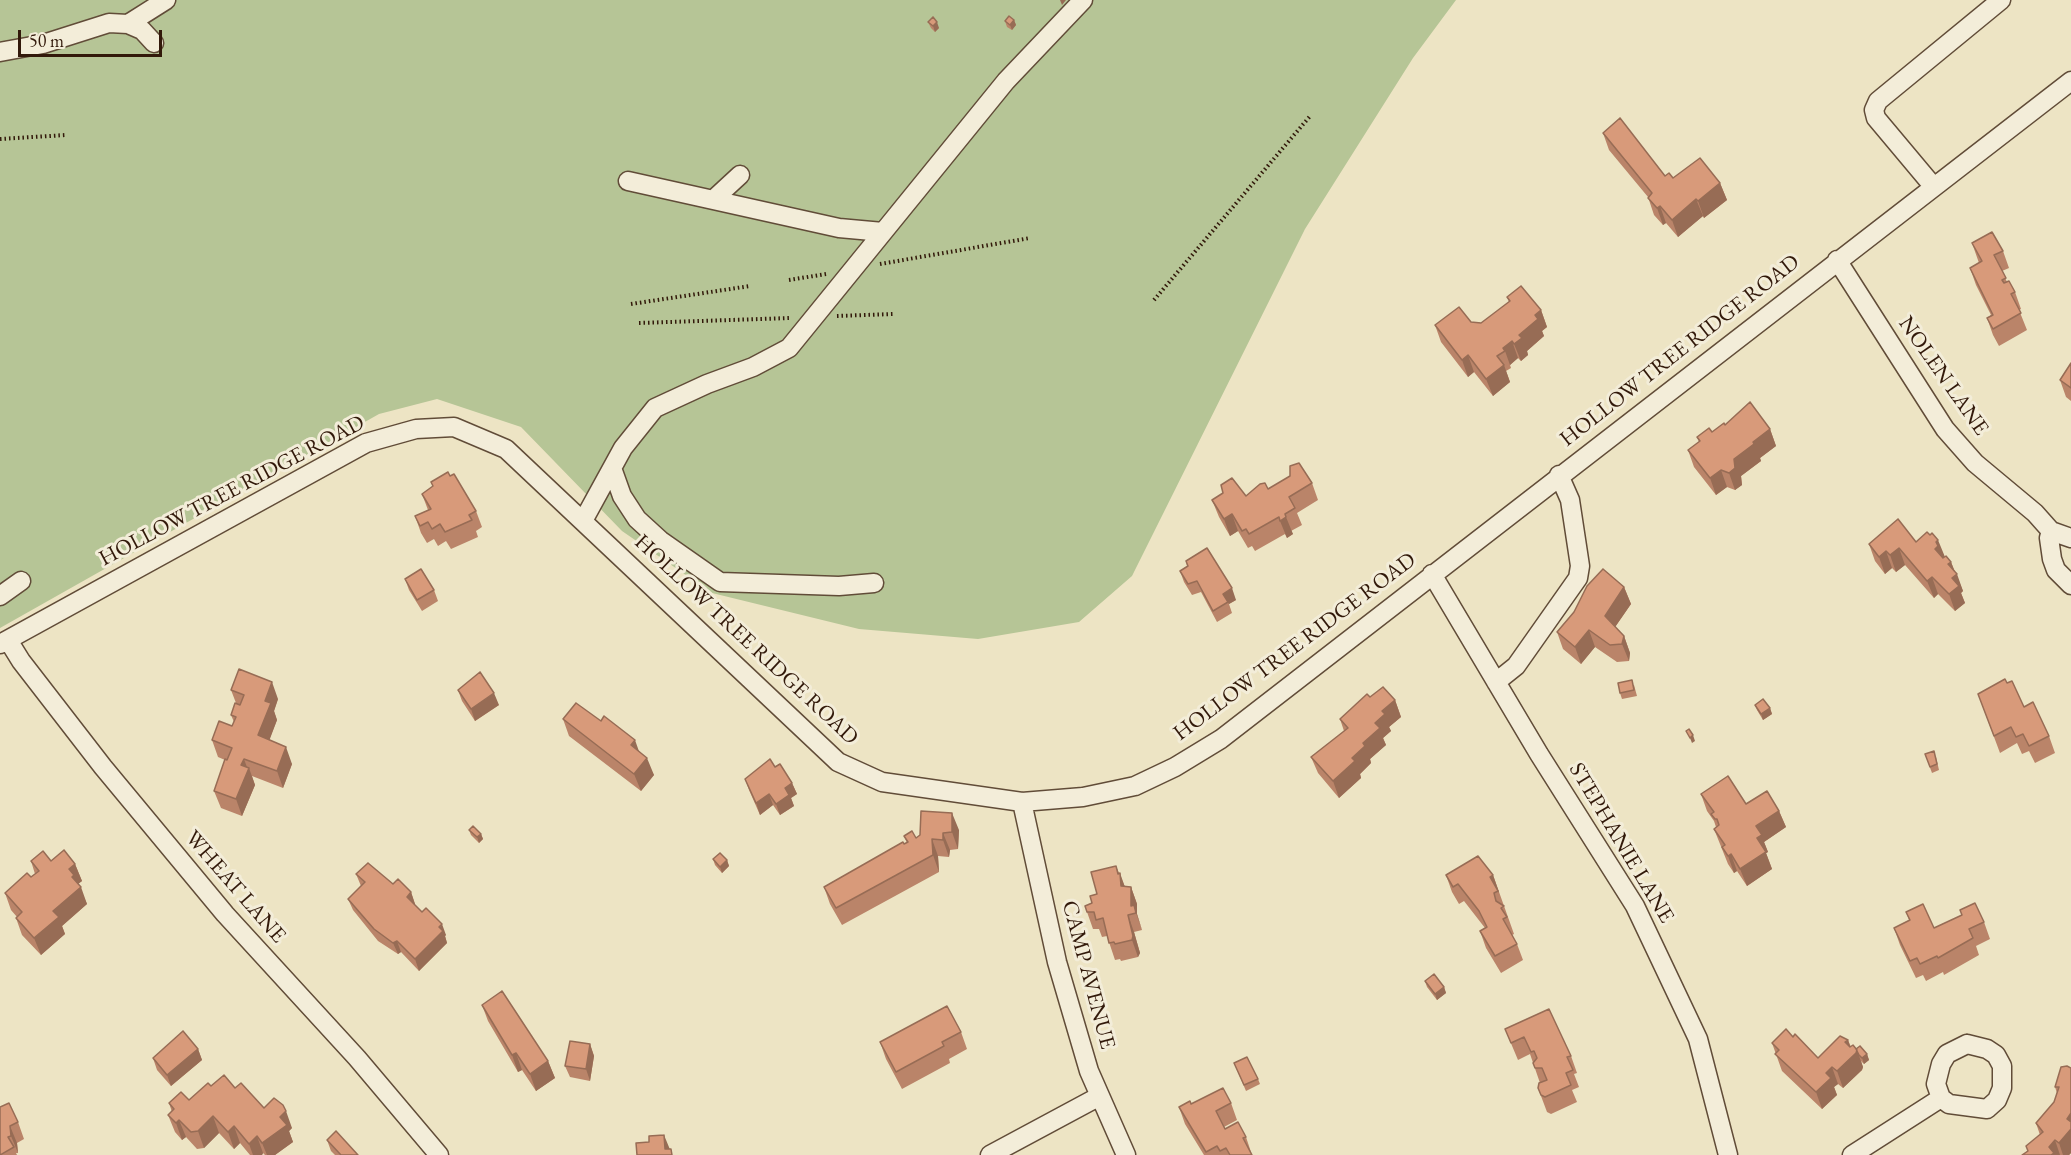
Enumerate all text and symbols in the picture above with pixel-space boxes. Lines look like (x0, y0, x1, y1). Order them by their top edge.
scale bar (21, 18, 165, 56)
text: 50 m (29, 29, 64, 52)
street label: HOLLOW TREE RIDGE ROAD (1555, 249, 1805, 453)
street label: NOLEN LANE (1892, 311, 1994, 441)
street label: HOLLOW TREE RIDGE ROAD (95, 410, 369, 572)
street label: HOLLOW TREE RIDGE ROAD (628, 529, 864, 751)
street label: HOLLOW TREE RIDGE ROAD (1169, 547, 1421, 747)
street label: STEPHANIE LANE (1563, 758, 1679, 928)
street label: WHEAT LANE (179, 825, 291, 949)
street label: CAMP AVENUE (1056, 898, 1120, 1052)

